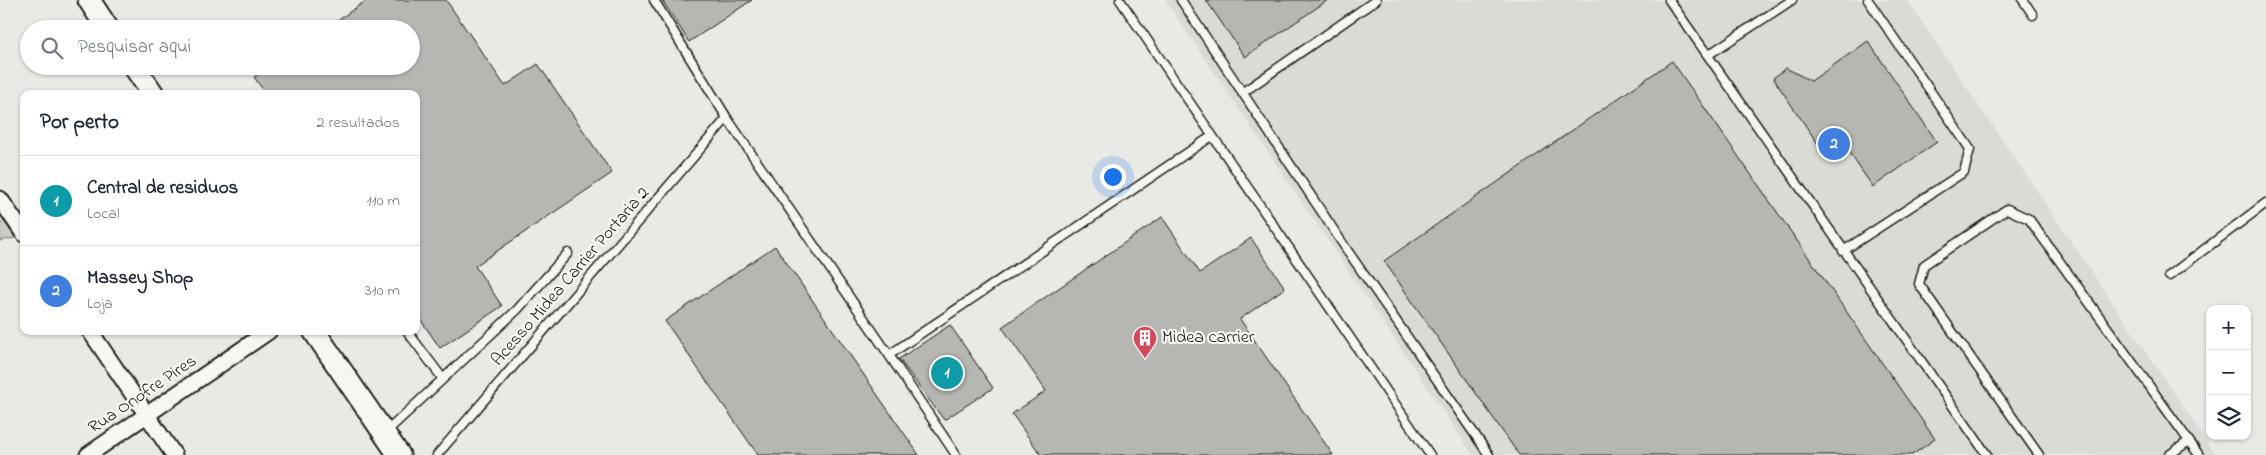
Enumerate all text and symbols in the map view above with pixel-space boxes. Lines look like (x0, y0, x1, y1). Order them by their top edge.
search box (20, 20, 420, 75)
icon: search (38, 34, 66, 62)
text: Pesquisar aqui (78, 34, 191, 61)
text: Por perto (40, 108, 119, 138)
text: 2 resultados (317, 111, 400, 135)
pin: 2 (1818, 125, 1850, 163)
your location (1100, 164, 1126, 190)
text: Central de residuos (87, 175, 238, 202)
street label: Acesso Midea Carrier Portaria 2 (486, 182, 656, 372)
text: 1 (53, 189, 59, 213)
text: 110 m (366, 189, 400, 213)
text: Local (87, 202, 120, 226)
text: Massey Shop (87, 265, 193, 292)
text: 2 (52, 279, 60, 303)
text: 310 m (365, 279, 400, 303)
text: Loja (87, 292, 113, 316)
map controls (2206, 305, 2251, 440)
button: + (2206, 305, 2251, 350)
building icon: Midea carrier (1132, 325, 1158, 359)
place label: Midea carrier (1162, 325, 1255, 351)
street label: Rua Onofre Pires (84, 349, 202, 441)
button: − (2206, 350, 2251, 395)
pin: 1 (931, 354, 963, 392)
button: layers (2206, 395, 2251, 440)

